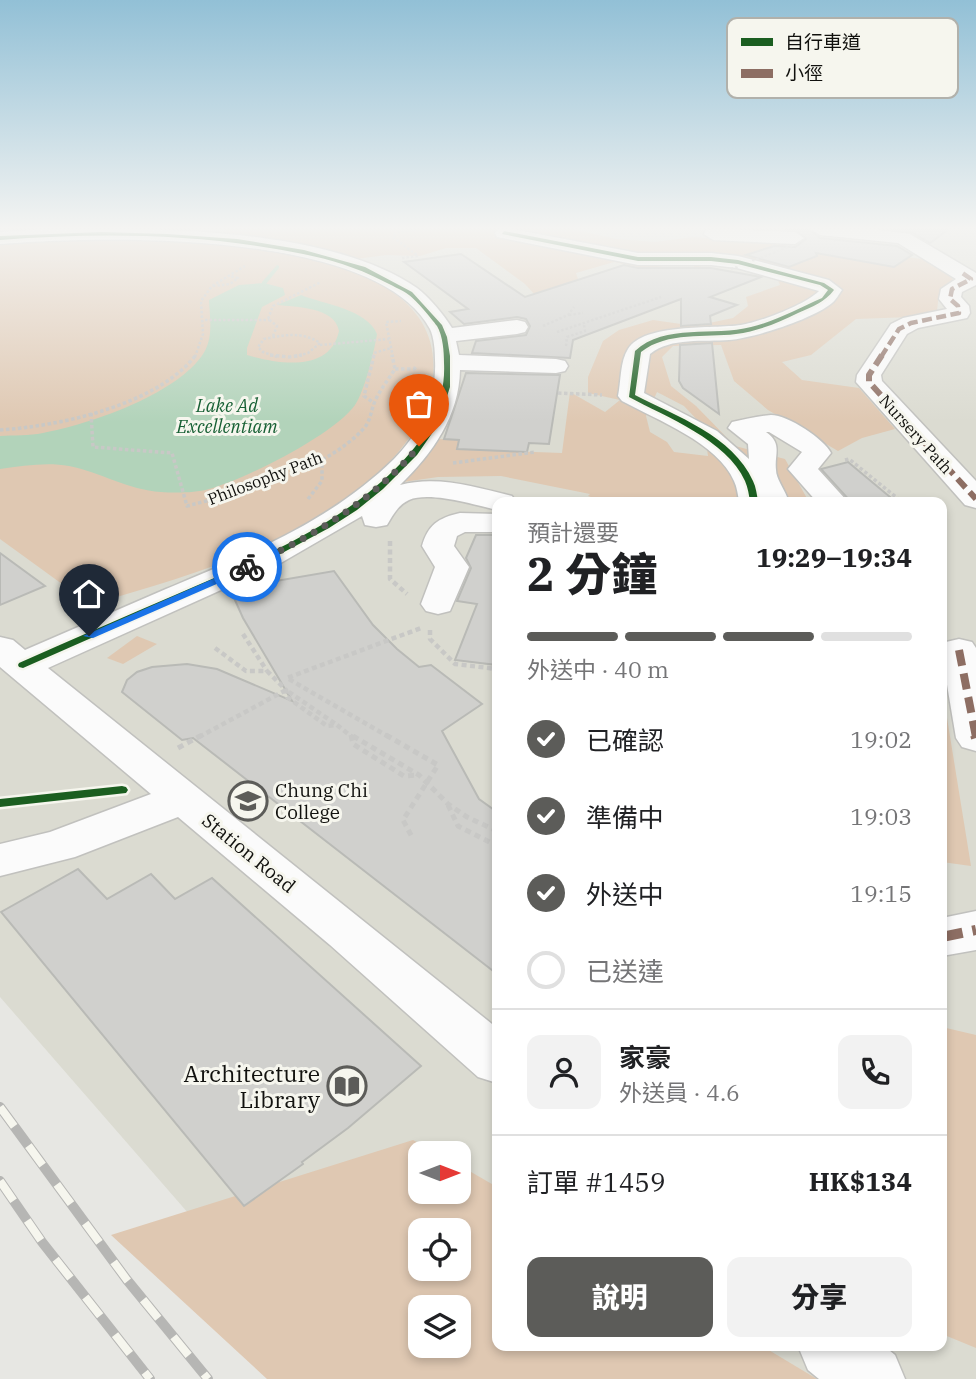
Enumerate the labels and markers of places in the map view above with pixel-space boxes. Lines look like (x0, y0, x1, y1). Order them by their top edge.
pin (389, 374, 449, 446)
pin (59, 564, 119, 636)
place label: Chung Chi College (275, 778, 368, 824)
school or university icon: Chung Chi College (227, 780, 269, 822)
place label: Architecture Library (183, 1058, 321, 1114)
library icon: Architecture Library (326, 1065, 368, 1107)

